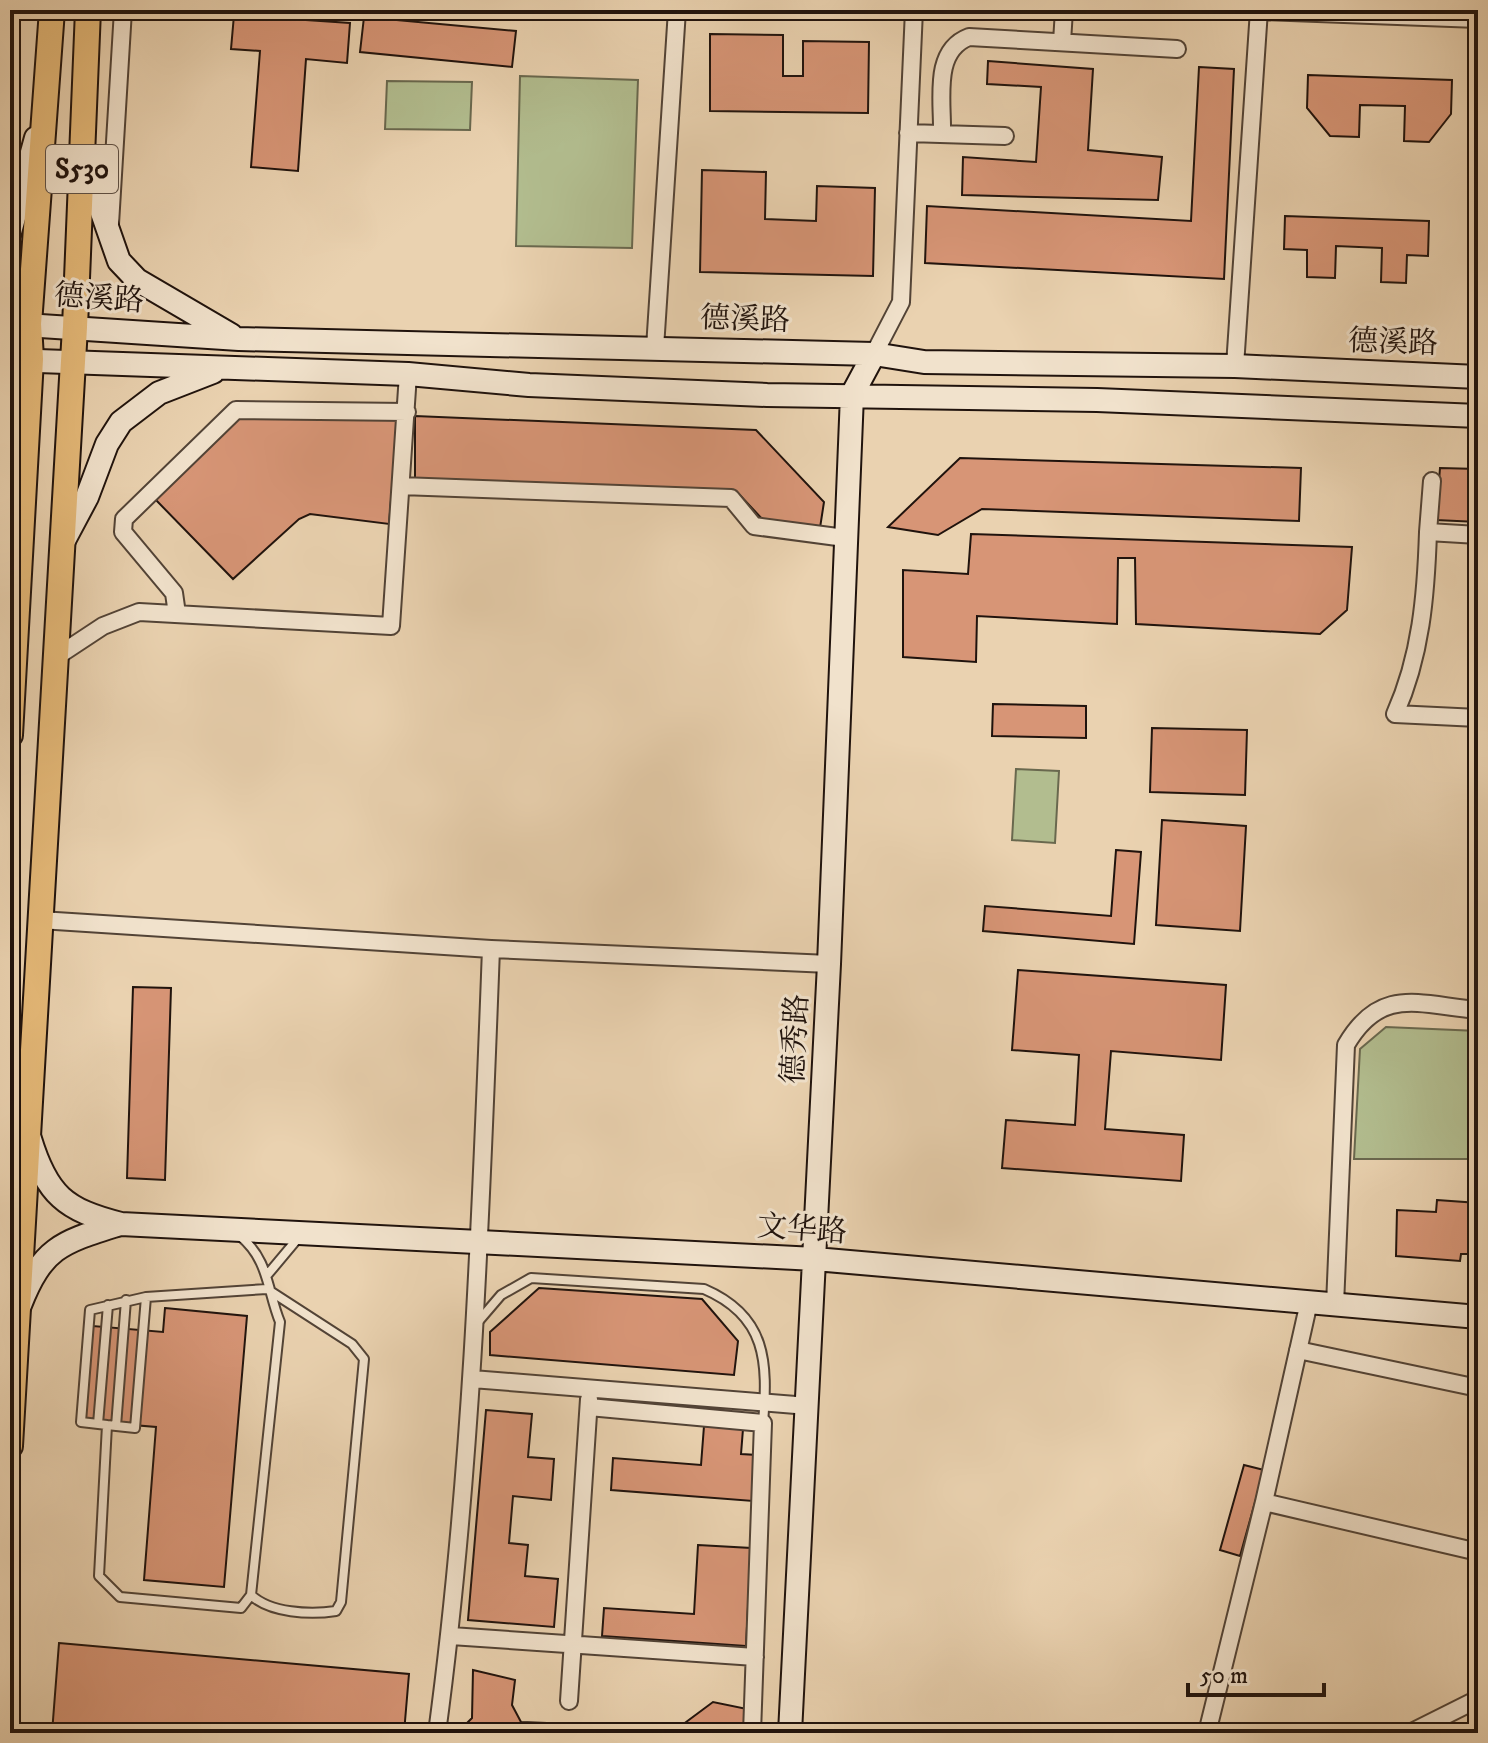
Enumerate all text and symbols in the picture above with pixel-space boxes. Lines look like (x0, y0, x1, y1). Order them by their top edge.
road number: S530 (46, 145, 118, 193)
street label: 德溪路 (53, 277, 145, 321)
street label: 德溪路 (699, 300, 791, 340)
street label: 德溪路 (1347, 323, 1439, 363)
street label: 德秀路 (775, 993, 817, 1085)
street label: 文华路 (756, 1208, 848, 1252)
scale bar (1188, 1647, 1324, 1697)
text: 50 m (1200, 1661, 1248, 1691)

